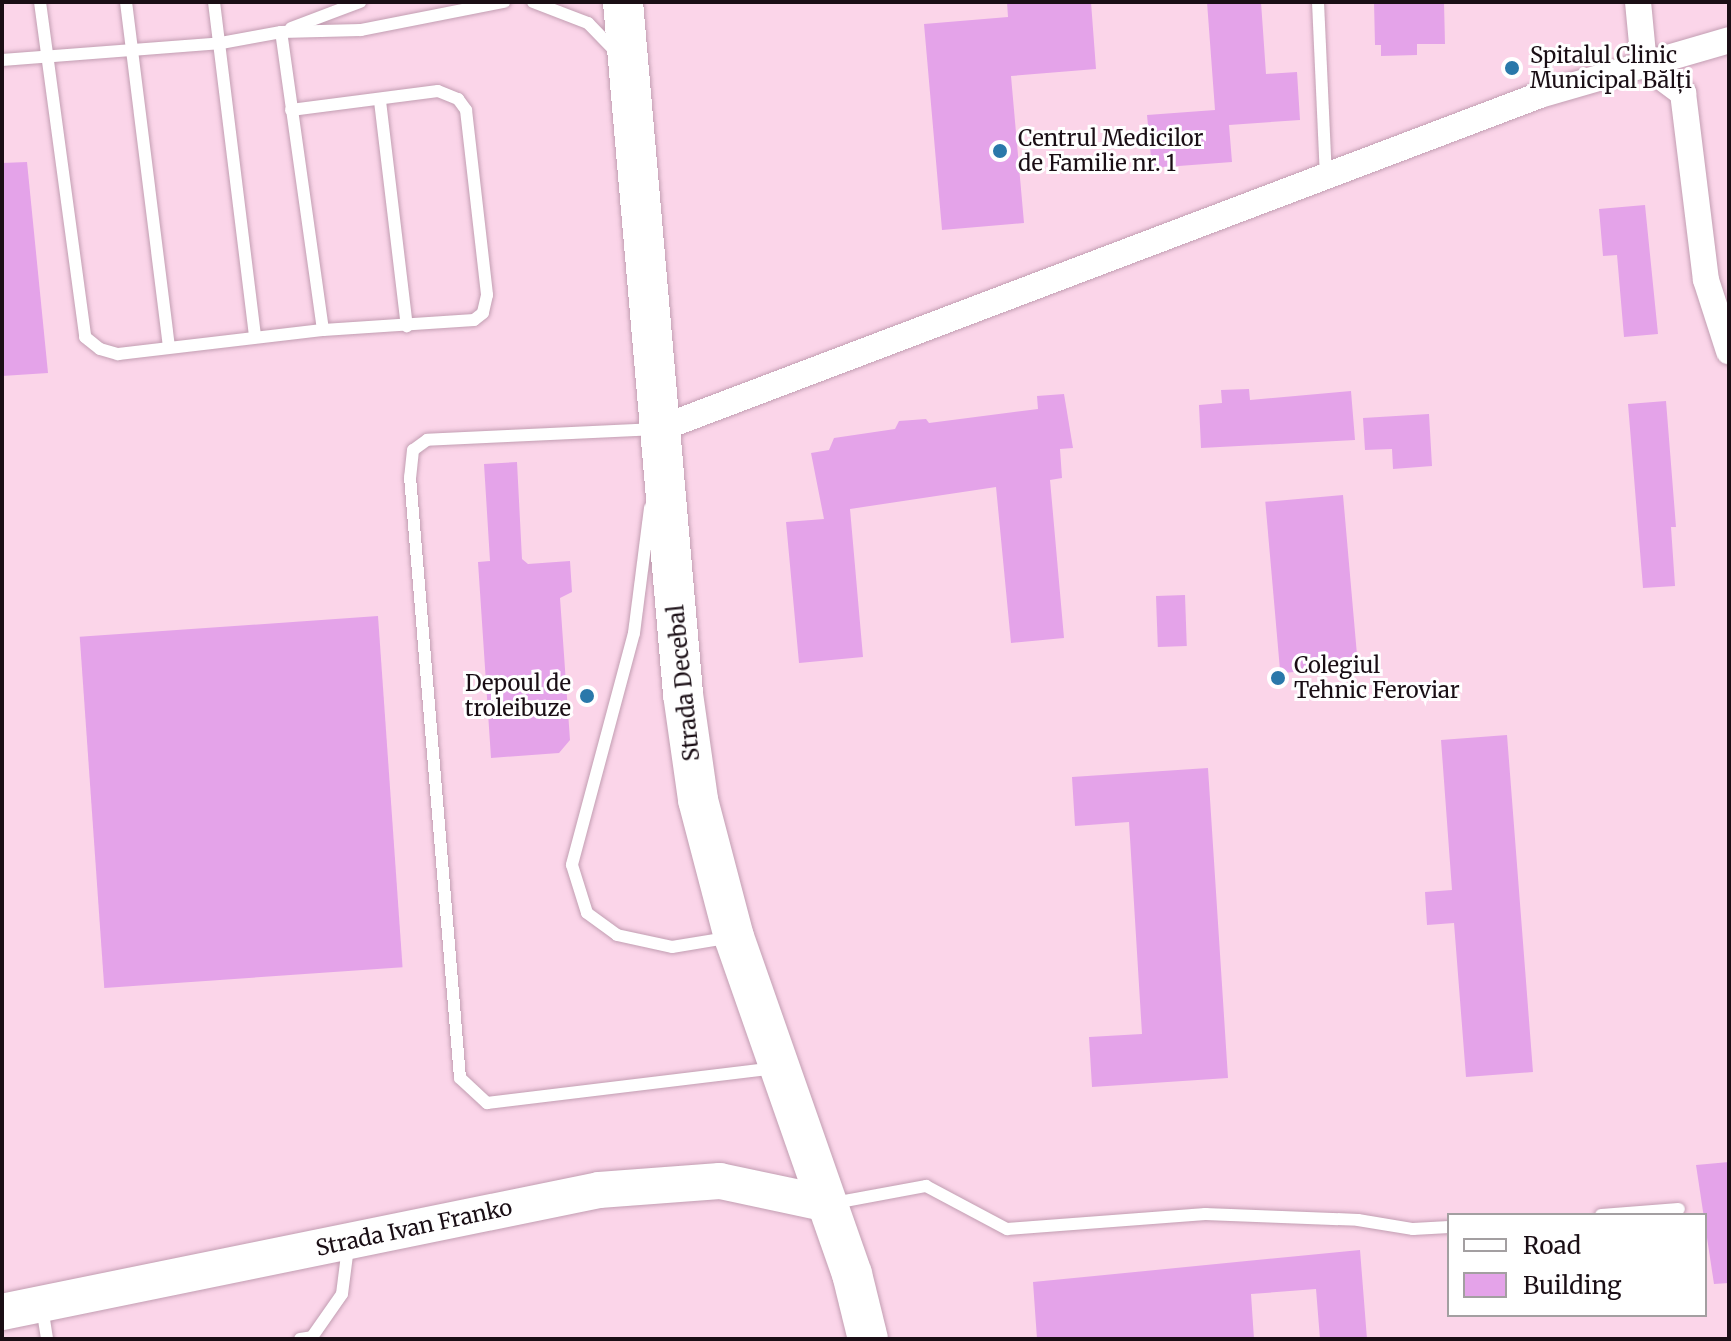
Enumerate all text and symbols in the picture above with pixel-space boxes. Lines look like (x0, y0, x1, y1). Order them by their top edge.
place label: Spitalul Clinic Municipal Bălți (1530, 42, 1692, 94)
marker: Spitalul Clinic Municipal Bălți (1501, 57, 1523, 79)
place label: Centrul Medicilor de Familie nr. 1 (1018, 125, 1203, 176)
marker: Centrul Medicilor de Familie nr. 1 (989, 140, 1011, 162)
street label: Strada Decebal (663, 604, 705, 762)
place label: Colegiul Tehnic Feroviar (1294, 652, 1460, 704)
marker: Colegiul Tehnic Feroviar (1269, 669, 1287, 687)
place label: Depoul de troleibuze (465, 670, 571, 722)
marker: Depoul de troleibuze (578, 687, 596, 705)
street label: Strada Ivan Franko (313, 1194, 515, 1262)
legend (1447, 1213, 1707, 1317)
text: Road (1523, 1230, 1581, 1261)
text: Building (1523, 1270, 1622, 1301)

